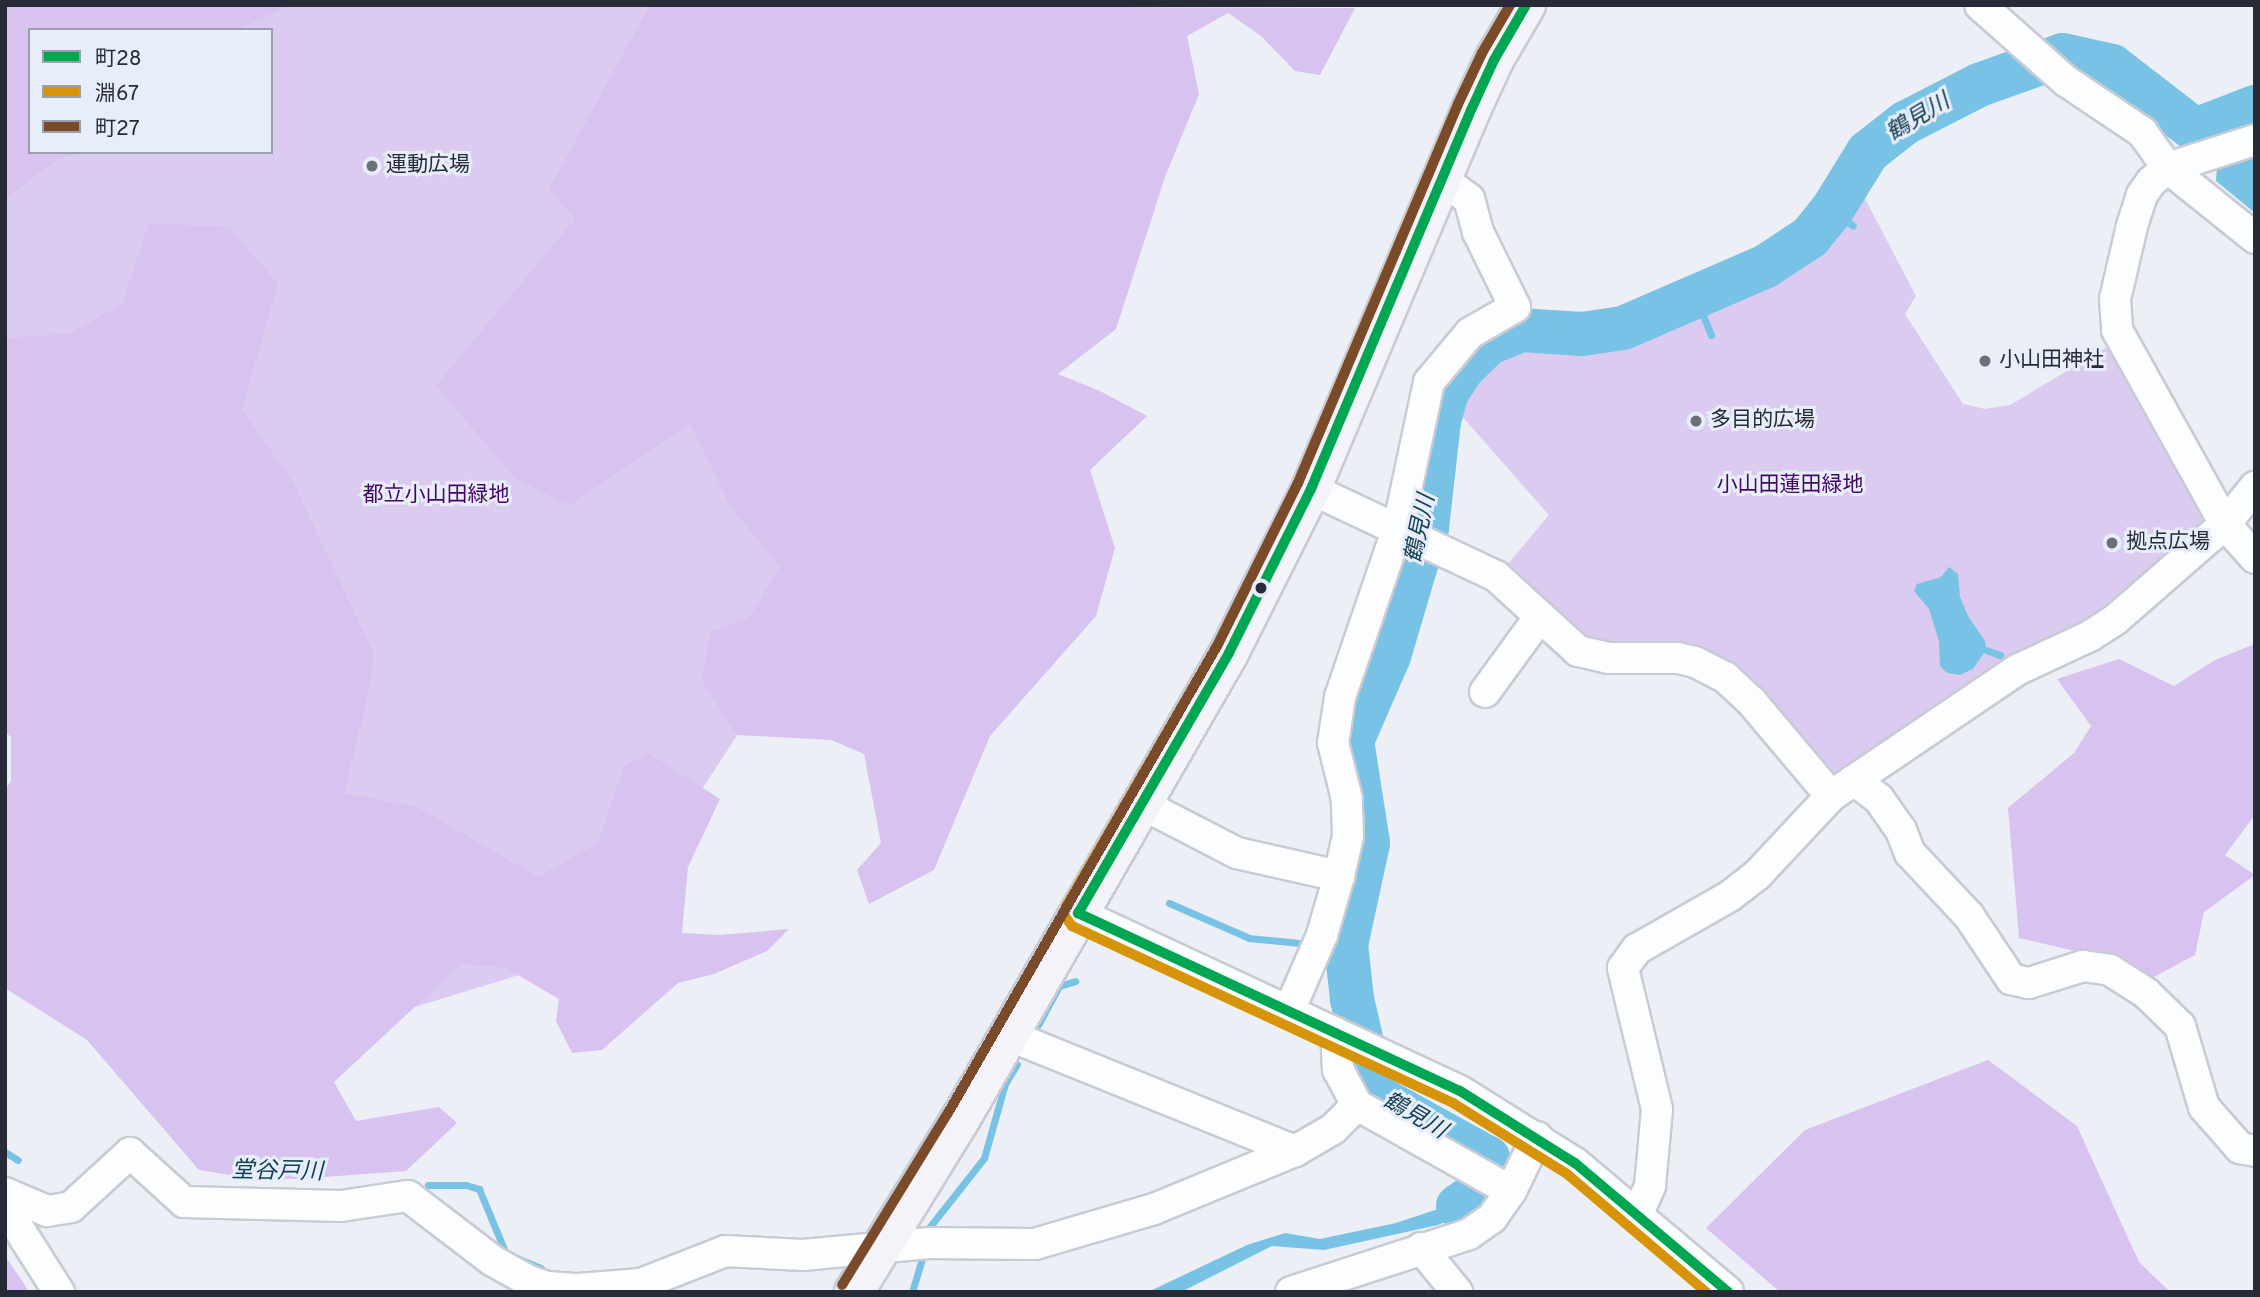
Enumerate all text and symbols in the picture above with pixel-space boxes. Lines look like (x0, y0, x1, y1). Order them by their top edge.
legend (28, 28, 273, 154)
text: 町28 (95, 46, 142, 73)
text: 淵67 (95, 81, 139, 108)
water label: 鶴見川 (1882, 89, 1956, 149)
text: 町27 (95, 116, 140, 143)
place label: 運動広場 (386, 153, 470, 179)
marker: 運動広場 (364, 158, 380, 174)
place label: 小山田神社 (1999, 348, 2104, 374)
marker: 小山田神社 (1977, 353, 1993, 369)
place label: 多目的広場 (1710, 408, 1815, 434)
marker: 多目的広場 (1688, 413, 1704, 429)
park label: 小山田蓮田緑地 (1717, 473, 1863, 499)
park label: 都立小山田緑地 (363, 483, 509, 509)
water label: 鶴見川 (1401, 492, 1443, 566)
place label: 拠点広場 (2126, 530, 2210, 556)
marker: 拠点広場 (2104, 535, 2120, 551)
unlabelled marker (1254, 581, 1268, 595)
water label: 鶴見川 (1377, 1088, 1451, 1146)
water label: 堂谷戸川 (231, 1158, 323, 1188)

